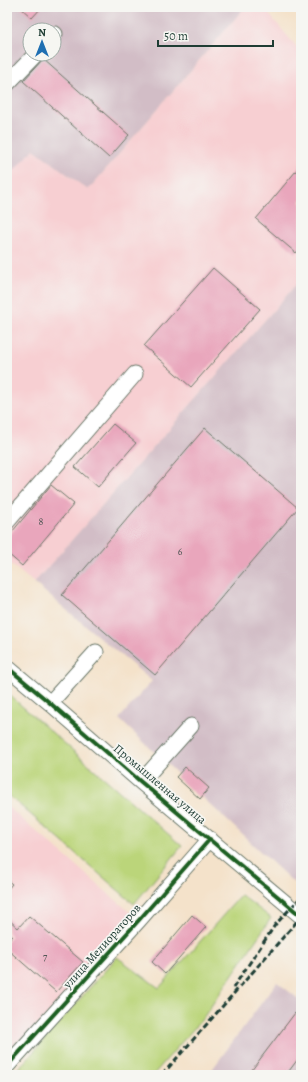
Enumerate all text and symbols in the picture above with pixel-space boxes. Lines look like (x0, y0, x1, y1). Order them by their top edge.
north arrow (22, 22, 62, 62)
scale bar (158, 22, 273, 48)
text: N (38, 25, 46, 40)
text: 50 m (164, 28, 188, 44)
house number: 8 (39, 515, 44, 528)
house number: 6 (178, 545, 183, 558)
street label: Промышленная улица (110, 740, 210, 828)
street label: улица Мелиораторов (59, 900, 145, 993)
house number: 7 (43, 950, 48, 963)

